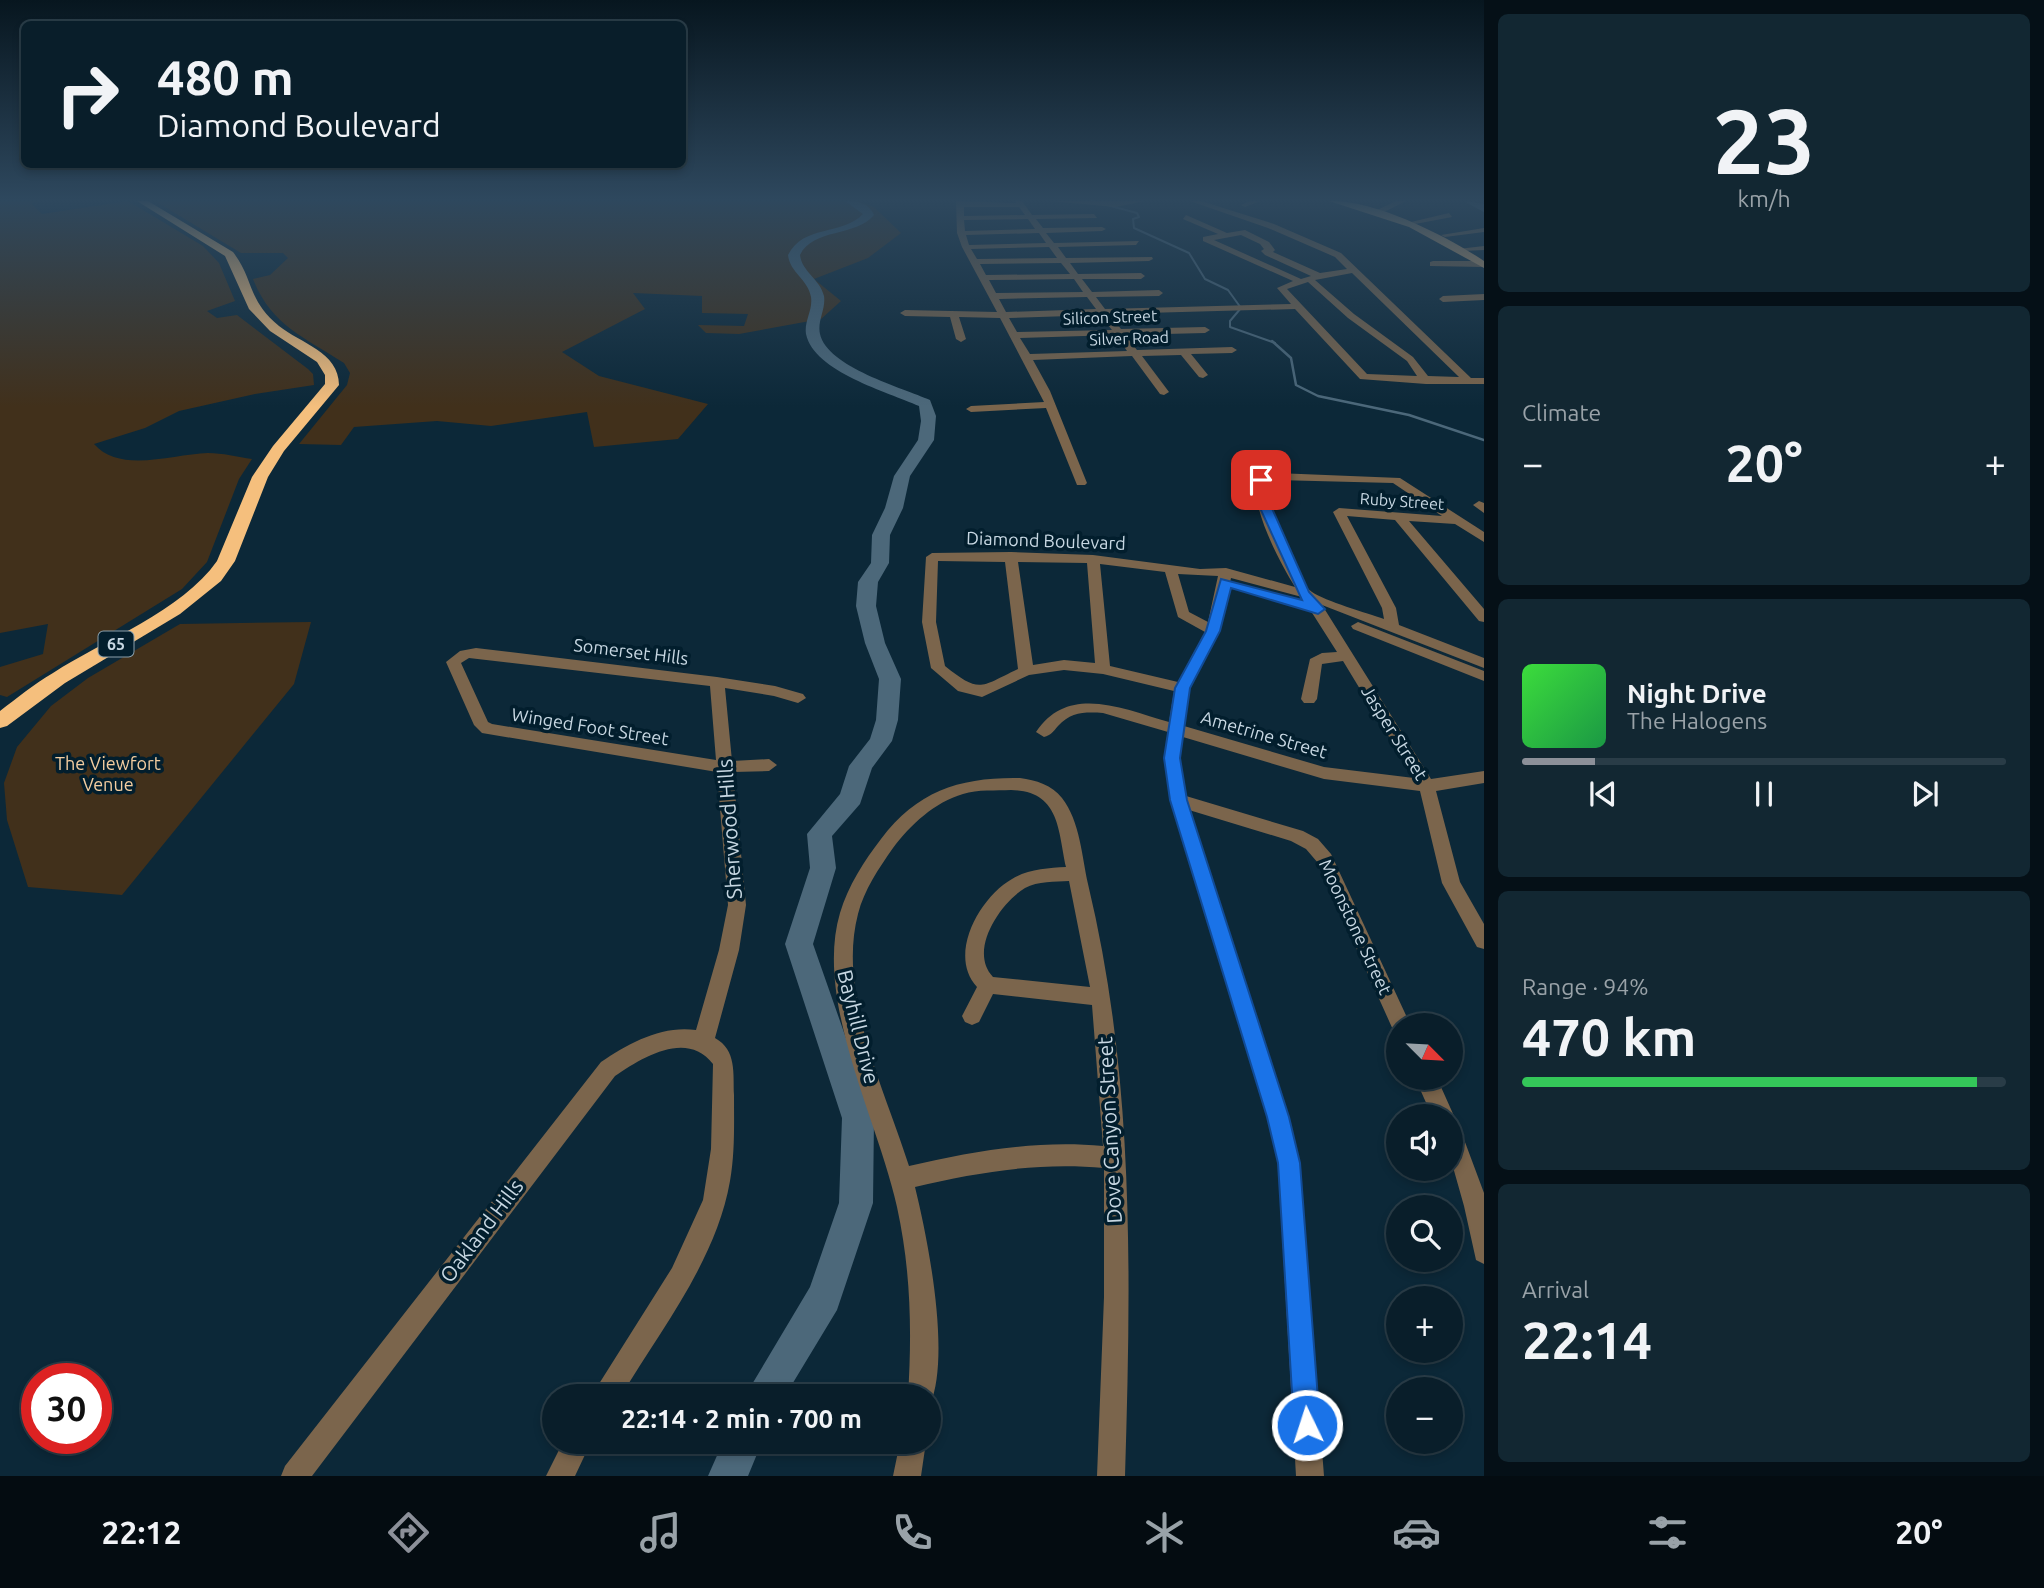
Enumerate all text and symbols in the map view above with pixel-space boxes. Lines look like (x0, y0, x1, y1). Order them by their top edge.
icon: right (42, 49, 133, 140)
text: 480 m (157, 49, 294, 104)
text: 23 (1713, 89, 1815, 191)
text: Diamond Boulevard (157, 107, 441, 143)
text: km/h (1737, 186, 1791, 211)
street label: Silicon Street (1062, 306, 1158, 328)
street label: Silver Road (1089, 328, 1169, 348)
text: Climate (1522, 400, 1601, 425)
text: 20° (1725, 434, 1803, 492)
text: − (1522, 442, 1543, 484)
text: + (1985, 442, 2006, 484)
pin (1231, 450, 1291, 510)
icon: arrive (1242, 461, 1280, 499)
street label: Ruby Street (1359, 489, 1445, 513)
street label: Diamond Boulevard (966, 527, 1126, 553)
road number: 65 (99, 632, 134, 656)
street label: Somerset Hills (573, 634, 690, 668)
text: Night Drive (1627, 679, 1767, 708)
street label: Jasper Street (1358, 682, 1432, 783)
street label: Winged Foot Street (510, 704, 670, 748)
street label: Ametrine Street (1199, 707, 1330, 762)
text: The Halogens (1627, 708, 1767, 733)
park label: The Viewfort Venue (55, 753, 161, 794)
street label: Sherwood Hills (712, 758, 746, 900)
icon: previous (1584, 775, 1622, 813)
icon: pause (1745, 775, 1783, 813)
icon: next (1906, 775, 1944, 813)
street label: Moonstone Street (1316, 856, 1396, 997)
street label: Bayhill Drive (833, 967, 885, 1086)
text: Range · 94% (1522, 974, 1649, 999)
text: 470 km (1522, 1008, 1696, 1066)
north arrow (1386, 1013, 1463, 1090)
map controls (1386, 1013, 1463, 1454)
street label: Dove Canyon Street (1092, 1036, 1126, 1224)
button: sound (1386, 1104, 1463, 1181)
street label: Oakland Hills (435, 1174, 528, 1287)
button: search (1386, 1195, 1463, 1272)
text: Arrival (1522, 1277, 1589, 1302)
button: + (1386, 1286, 1463, 1363)
text: 22:14 (1522, 1311, 1652, 1369)
speed limit sign: 30 (21, 1363, 112, 1454)
button: − (1386, 1377, 1463, 1454)
position arrow (1270, 1388, 1344, 1462)
text: 22:14 · 2 min · 700 m (621, 1404, 862, 1433)
icon: directions (384, 1508, 433, 1557)
icon: music (636, 1508, 685, 1557)
icon: phone (888, 1508, 937, 1557)
icon: climate (1140, 1508, 1189, 1557)
icon: car (1392, 1508, 1441, 1557)
icon: filters (1643, 1508, 1692, 1557)
text: 22:12 (101, 1514, 181, 1550)
text: 20° (1895, 1514, 1943, 1550)

